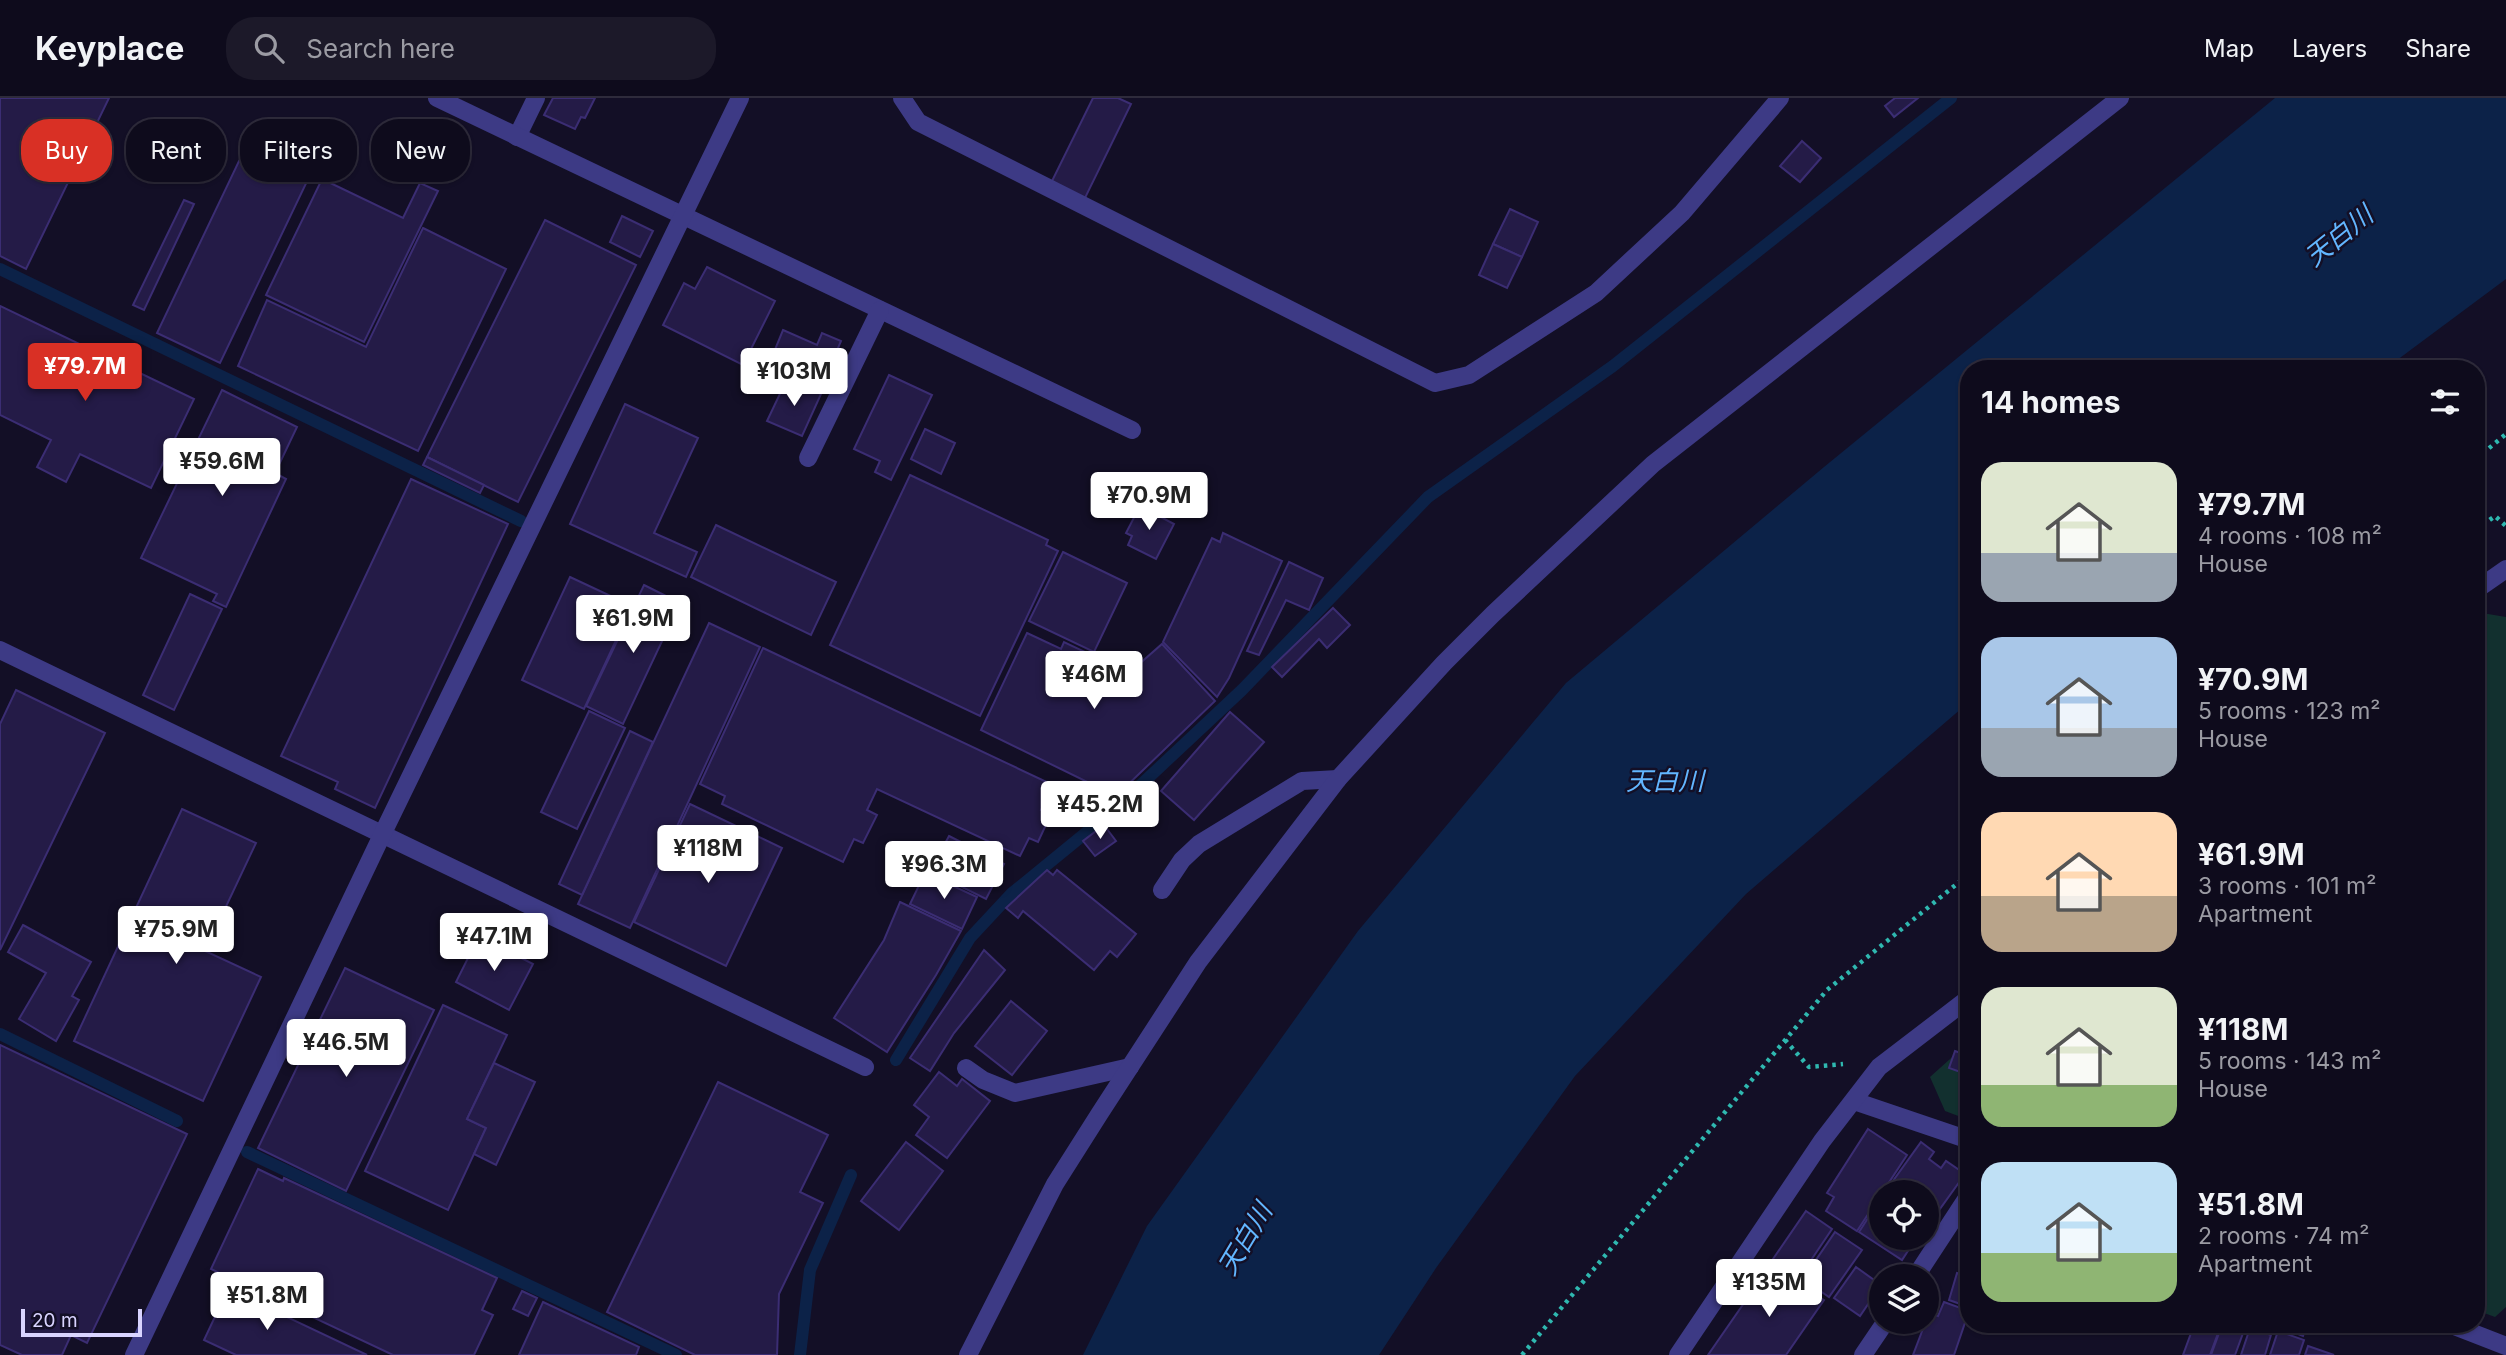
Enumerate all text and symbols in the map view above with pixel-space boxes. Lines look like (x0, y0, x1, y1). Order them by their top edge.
search box (226, 17, 716, 80)
text: Keyplace (35, 28, 184, 68)
icon: search (250, 29, 288, 67)
text: Search here (306, 33, 455, 64)
text: Map (2204, 34, 2254, 63)
text: Layers (2292, 34, 2367, 63)
text: Share (2405, 34, 2471, 63)
chip: Buy (21, 119, 112, 182)
chip: Rent (126, 119, 226, 182)
chip: Filters (240, 119, 357, 182)
chip: New (371, 119, 470, 182)
water label: 天白川 (2299, 197, 2381, 272)
pin: ¥79.7M (28, 344, 142, 403)
pin: ¥103M (745, 348, 843, 408)
text: ¥79.7M (44, 352, 126, 380)
text: ¥103M (757, 357, 831, 385)
icon: filters (2426, 383, 2464, 421)
text: 14 homes (1981, 384, 2120, 420)
pin: ¥59.6M (165, 438, 279, 498)
text: ¥59.6M (179, 447, 265, 475)
pin: ¥70.9M (1092, 472, 1206, 532)
text: ¥70.9M (1107, 481, 1191, 509)
text: ¥79.7M (2198, 486, 2306, 522)
icon: home (2037, 490, 2121, 574)
text: 4 rooms · 108 m² (2198, 522, 2382, 550)
text: House (2198, 550, 2268, 578)
pin: ¥61.9M (576, 596, 690, 655)
text: ¥61.9M (592, 604, 674, 632)
pin: ¥46M (1053, 652, 1135, 711)
text: ¥46M (1061, 660, 1127, 688)
text: ¥70.9M (2198, 661, 2309, 697)
icon: home (2037, 665, 2121, 749)
text: 5 rooms · 123 m² (2198, 697, 2381, 725)
text: House (2198, 725, 2268, 753)
water label: 天白川 (1626, 765, 1707, 796)
pin: ¥45.2M (1043, 782, 1157, 841)
text: ¥45.2M (1057, 790, 1143, 818)
pin: ¥118M (659, 826, 757, 885)
text: ¥118M (673, 834, 743, 862)
text: ¥61.9M (2198, 836, 2305, 872)
icon: home (2037, 840, 2121, 924)
pin: ¥96.3M (887, 842, 1001, 901)
text: ¥96.3M (901, 850, 987, 878)
text: 3 rooms · 101 m² (2198, 872, 2376, 900)
text: Apartment (2198, 900, 2312, 928)
pin: ¥75.9M (119, 906, 233, 966)
pin: ¥47.1M (437, 914, 551, 973)
text: ¥75.9M (134, 915, 218, 943)
text: ¥47.1M (456, 922, 532, 950)
text: ¥118M (2198, 1011, 2288, 1047)
icon: home (2037, 1015, 2121, 1099)
pin: ¥46.5M (289, 1020, 403, 1079)
text: ¥46.5M (303, 1028, 389, 1056)
text: 5 rooms · 143 m² (2198, 1047, 2381, 1075)
text: House (2198, 1075, 2268, 1103)
map controls (1869, 1180, 1939, 1334)
button: locate (1869, 1180, 1939, 1250)
text: ¥51.8M (2198, 1186, 2304, 1222)
icon: home (2037, 1190, 2121, 1274)
water label: 天白川 (1211, 1195, 1279, 1280)
text: 2 rooms · 74 m² (2198, 1222, 2370, 1250)
text: Apartment (2198, 1250, 2312, 1278)
pin: ¥135M (1720, 1260, 1818, 1319)
button: layers (1869, 1264, 1939, 1334)
text: ¥135M (1732, 1268, 1806, 1296)
pin: ¥51.8M (210, 1272, 324, 1332)
text: ¥51.8M (226, 1281, 308, 1309)
scale bar (21, 1306, 142, 1338)
text: 20 m (32, 1309, 78, 1332)

